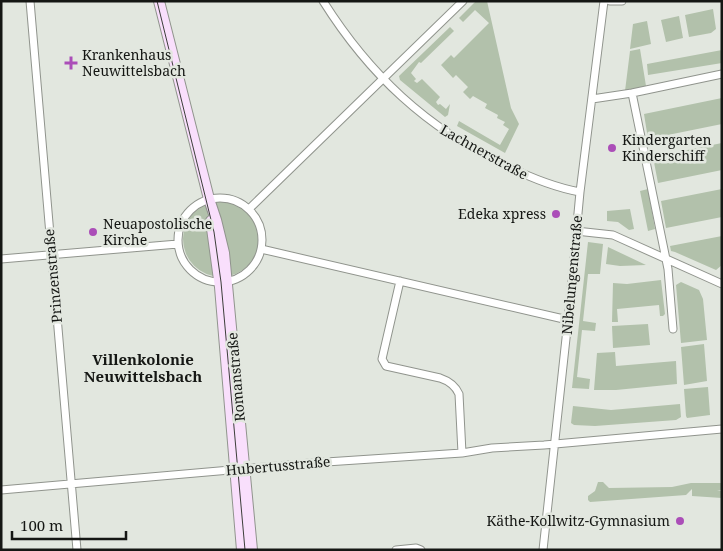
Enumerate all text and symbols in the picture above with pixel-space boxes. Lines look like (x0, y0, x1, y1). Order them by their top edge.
place label: Krankenhaus Neuwittelsbach (82, 45, 186, 80)
marker: Krankenhaus Neuwittelsbach (64, 56, 78, 70)
street label: Lachnerstraße (437, 120, 531, 184)
place label: Kindergarten Kinderschiff (622, 130, 711, 165)
marker: Kindergarten Kinderschiff (606, 142, 618, 154)
place label: Edeka xpress (458, 204, 546, 223)
marker: Edeka xpress (550, 208, 562, 220)
place label: Neuapostolische Kirche (103, 214, 212, 249)
street label: Nibelungenstraße (557, 215, 586, 335)
marker: Neuapostolische Kirche (87, 226, 99, 238)
street label: Prinzenstraße (39, 228, 66, 324)
street label: Romanstraße (222, 332, 249, 422)
district label: Villenkolonie Neuwittelsbach (84, 349, 202, 386)
street label: Hubertusstraße (225, 451, 331, 480)
scale bar (12, 508, 126, 540)
place label: Käthe-Kollwitz-Gymnasium (486, 511, 670, 530)
text: 100 m (20, 515, 63, 535)
marker: Käthe-Kollwitz-Gymnasium (674, 515, 686, 527)

